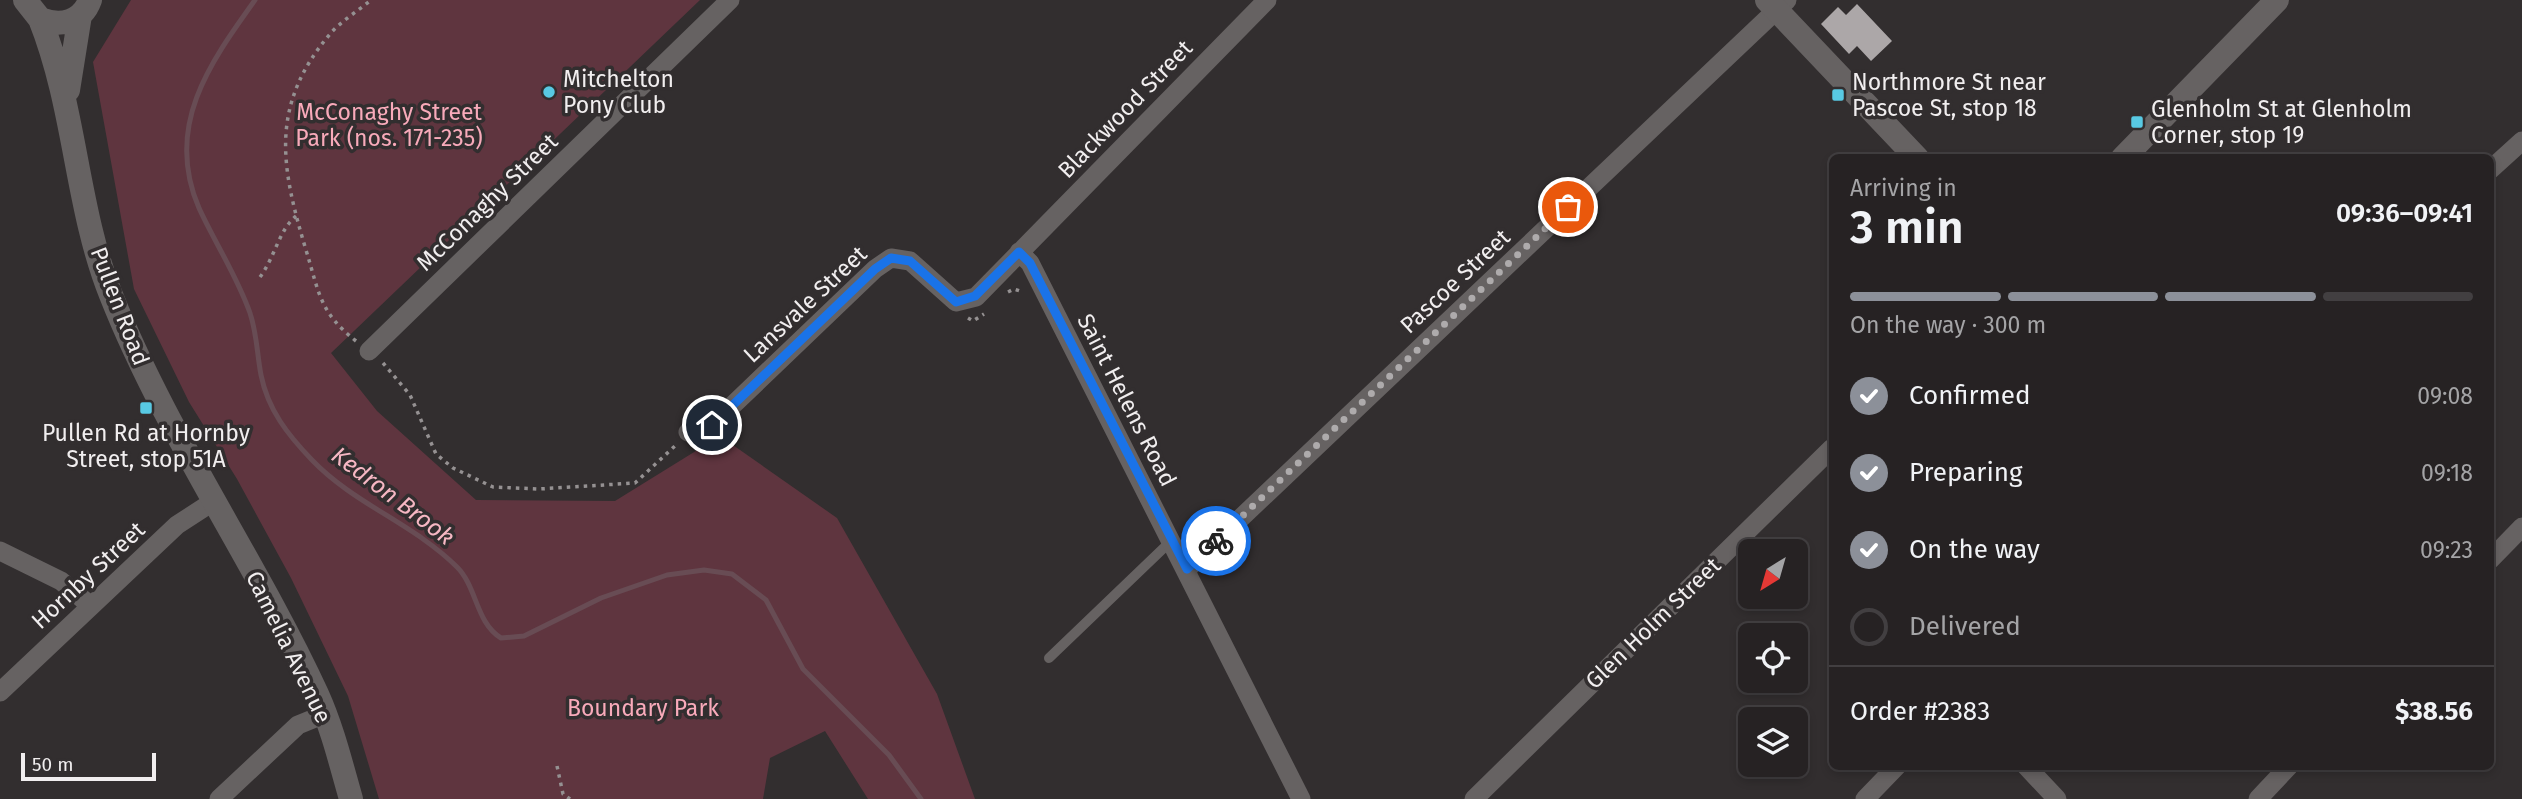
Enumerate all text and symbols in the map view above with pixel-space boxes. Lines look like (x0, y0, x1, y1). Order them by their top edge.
street label: Blackwood Street (1052, 33, 1199, 184)
place label: Mitchelton Pony Club (563, 65, 674, 119)
place label: Northmore St near Pascoe St, stop 18 (1852, 68, 2046, 122)
marker: Mitchelton Pony Club (541, 84, 557, 100)
marker: Northmore St near Pascoe St, stop 18 (1830, 87, 1846, 103)
place label: Glenholm St at Glenholm Corner, stop 19 (2151, 95, 2412, 149)
park label: McConaghy Street Park (nos. 171-235) (295, 98, 483, 152)
marker: Glenholm St at Glenholm Corner, stop 19 (2129, 114, 2145, 130)
street label: McConaghy Street (411, 127, 564, 277)
text: Arriving in (1850, 174, 1957, 202)
pin (1538, 177, 1598, 237)
icon: bag (1549, 188, 1587, 226)
text: 09:36–09:41 (2336, 198, 2473, 229)
text: 3 min (1850, 200, 1964, 255)
street label: Pascoe Street (1394, 223, 1516, 339)
street label: Lansvale Street (738, 239, 873, 368)
street label: Pullen Road (85, 243, 155, 369)
street label: Saint Helens Road (1071, 309, 1183, 491)
text: On the way · 300 m (1850, 311, 2046, 339)
icon: check (1850, 377, 1888, 415)
text: Confirmed (1909, 380, 2030, 411)
text: 09:08 (2417, 382, 2473, 410)
pin (682, 395, 742, 455)
marker: Pullen Rd at Hornby Street, stop 51A (138, 400, 154, 416)
icon: home (693, 406, 731, 444)
place label: Pullen Rd at Hornby Street, stop 51A (42, 419, 251, 473)
water label: Kedron Brook (326, 441, 460, 551)
icon: check (1850, 454, 1888, 492)
text: Preparing (1909, 457, 2022, 488)
text: 09:18 (2421, 459, 2473, 487)
courier (1181, 506, 1251, 576)
street label: Hornby Street (25, 515, 151, 635)
icon: bike (1197, 522, 1235, 560)
icon: check (1850, 531, 1888, 569)
text: On the way (1909, 534, 2040, 565)
text: 09:23 (2420, 536, 2473, 564)
north arrow (1738, 539, 1808, 609)
map controls (1738, 539, 1808, 777)
street label: Glen Holm Street (1580, 551, 1727, 695)
street label: Camelia Avenue (240, 566, 338, 728)
text: Delivered (1909, 611, 2021, 642)
button: locate (1738, 623, 1808, 693)
park label: Boundary Park (567, 694, 719, 722)
text: Order #2383 (1850, 696, 1990, 727)
text: $38.56 (2395, 696, 2473, 727)
button: layers (1738, 707, 1808, 777)
scale bar (21, 750, 156, 782)
text: 50 m (32, 753, 73, 776)

